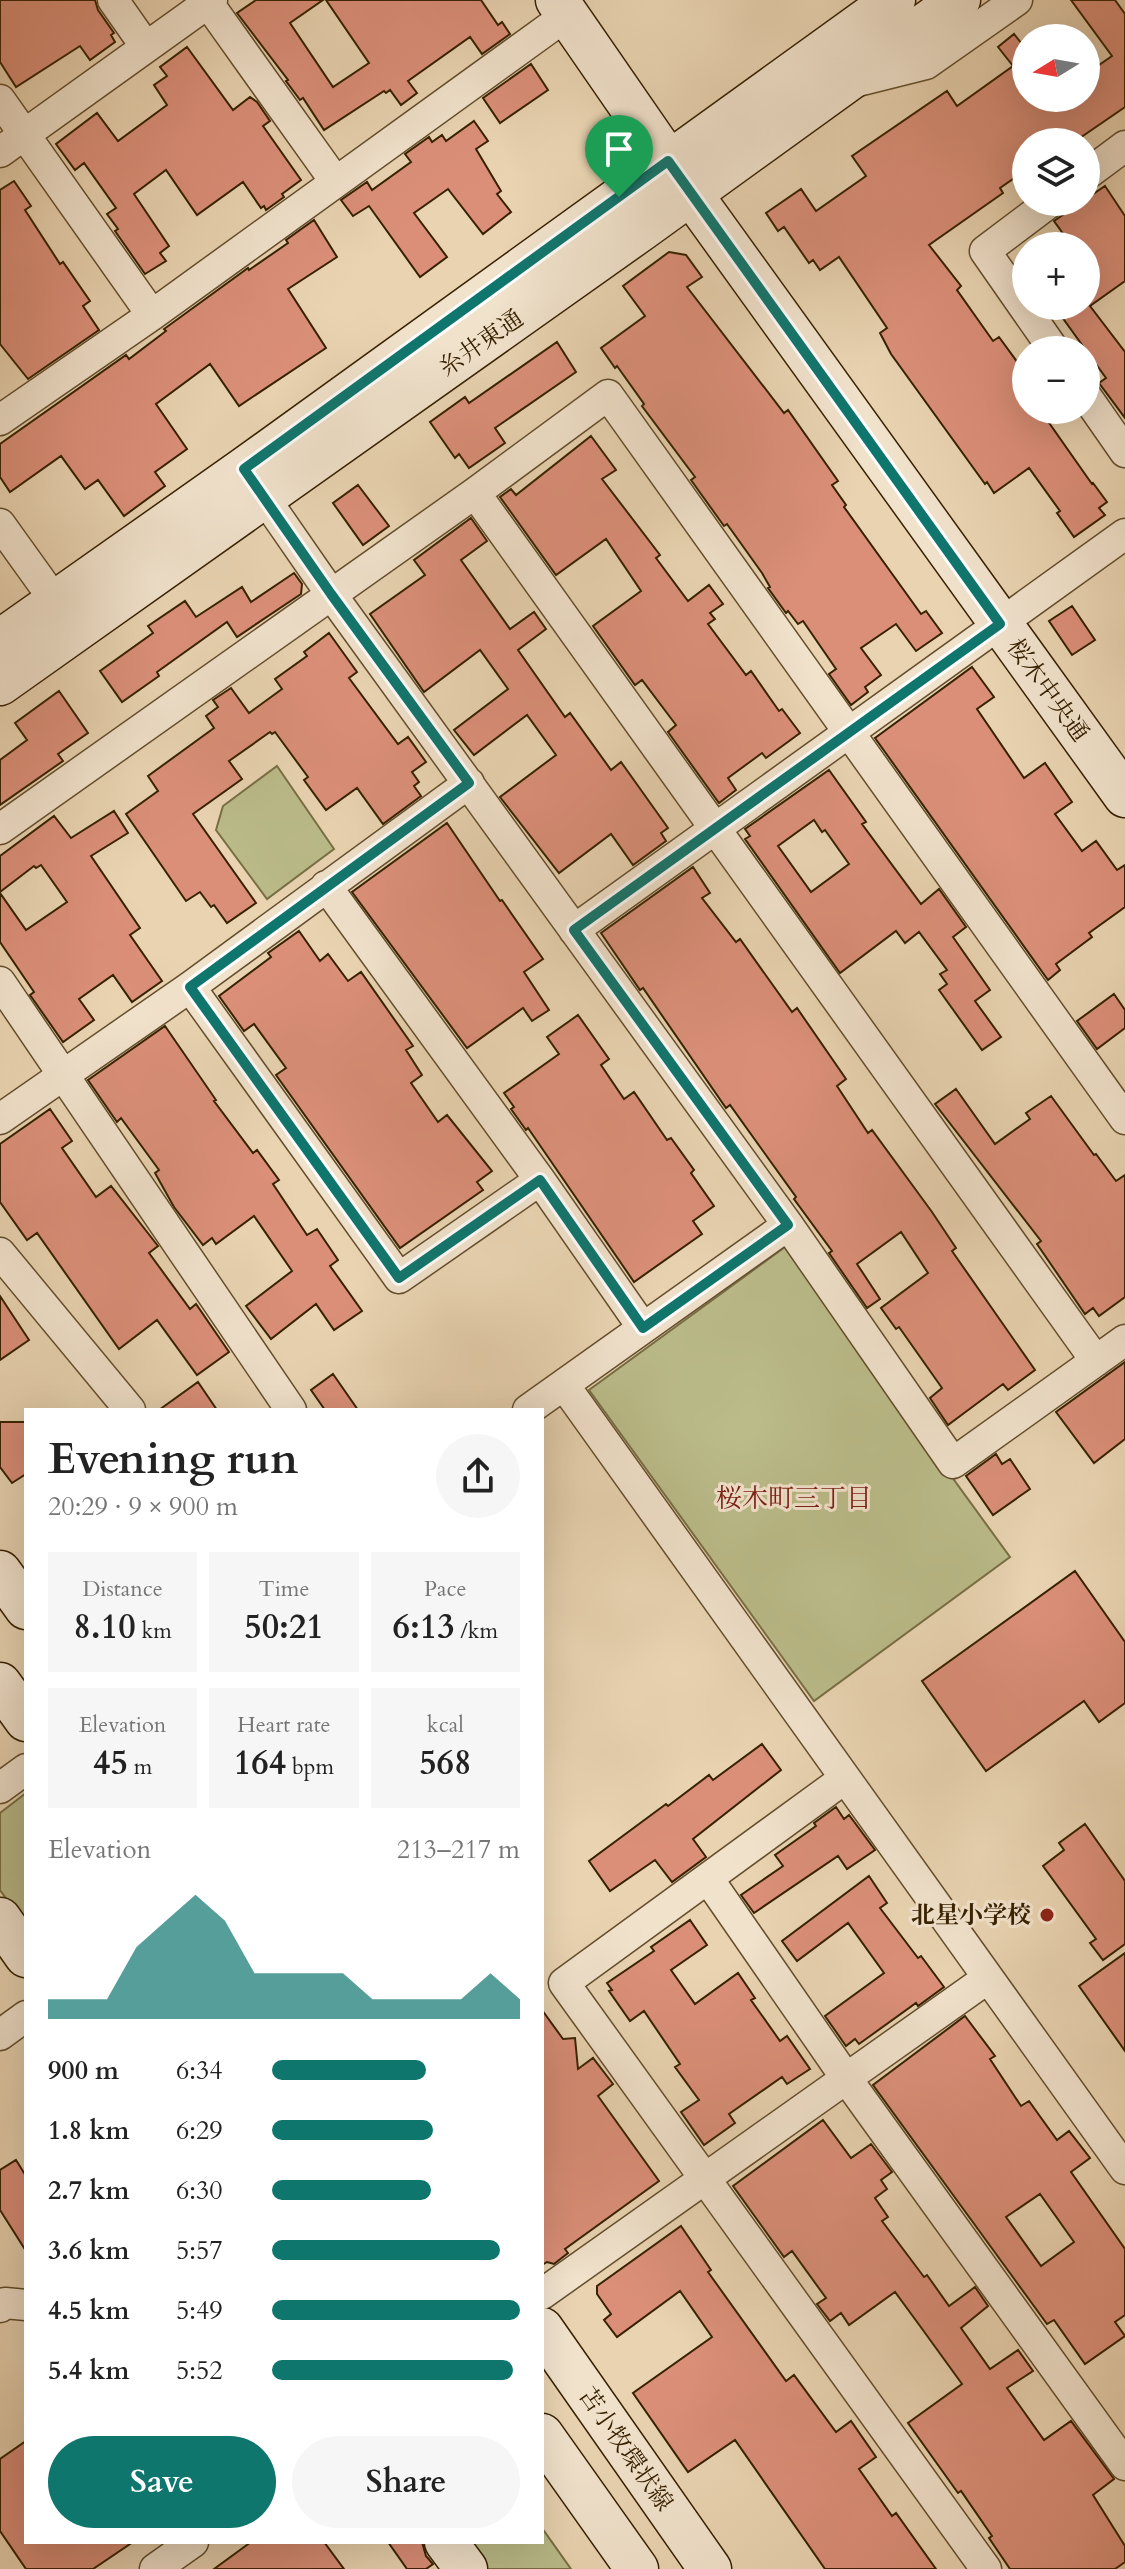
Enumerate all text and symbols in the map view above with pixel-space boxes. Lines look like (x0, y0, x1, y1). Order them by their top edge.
north arrow (1012, 24, 1100, 112)
map controls (1012, 24, 1100, 424)
pin (585, 115, 653, 197)
icon: arrive (597, 127, 641, 171)
button: layers (1012, 128, 1100, 216)
button: + (1012, 232, 1100, 320)
street label: 糸井東通 (433, 302, 530, 384)
button: − (1012, 336, 1100, 424)
street label: 桜木中央通 (999, 632, 1096, 749)
text: Evening run (48, 1429, 298, 1489)
button: share (436, 1434, 520, 1518)
district label: 桜木町三丁目 (716, 1481, 872, 1516)
text: 20:29 · 9 × 900 m (48, 1489, 238, 1524)
text: Distance (82, 1574, 163, 1604)
text: Time (259, 1574, 309, 1604)
text: Pace (424, 1574, 467, 1604)
text: 8.10 (73, 1604, 136, 1650)
text: 50:21 (244, 1604, 324, 1650)
text: 6:13 (393, 1604, 455, 1650)
text: km (136, 1616, 172, 1646)
text: /km (455, 1616, 498, 1646)
text: Elevation (79, 1710, 166, 1740)
text: Heart rate (237, 1710, 331, 1740)
text: kcal (427, 1710, 464, 1740)
text: 45 (93, 1740, 128, 1786)
text: 164 (234, 1740, 286, 1786)
text: 568 (419, 1740, 471, 1786)
text: m (128, 1752, 152, 1782)
text: bpm (286, 1752, 334, 1782)
text: Elevation (48, 1832, 151, 1867)
text: 213–217 m (397, 1832, 520, 1867)
place label: 北星小学校 (911, 1899, 1031, 1932)
marker: 北星小学校 (1038, 1906, 1056, 1924)
text: 900 m (48, 2053, 119, 2088)
text: 6:34 (176, 2053, 223, 2088)
text: 1.8 km (48, 2113, 129, 2148)
text: 6:29 (176, 2113, 223, 2148)
text: 2.7 km (48, 2173, 129, 2208)
text: 6:30 (176, 2173, 223, 2208)
text: 3.6 km (48, 2233, 129, 2268)
text: 5:57 (176, 2233, 223, 2268)
text: 4.5 km (48, 2293, 129, 2328)
text: 5:49 (176, 2293, 223, 2328)
text: 5.4 km (48, 2353, 129, 2388)
text: 5:52 (176, 2353, 223, 2388)
street label: 苫小牧環状線 (571, 2381, 680, 2518)
button: Save (48, 2436, 276, 2528)
button: Share (292, 2436, 520, 2528)

